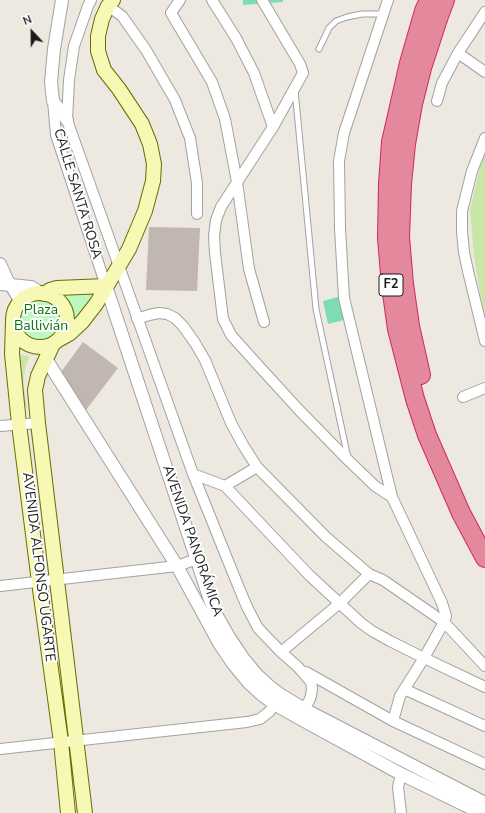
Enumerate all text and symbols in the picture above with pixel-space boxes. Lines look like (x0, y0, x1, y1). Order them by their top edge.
north arrow (12, 12, 52, 52)
text: N (21, 12, 34, 29)
street label: CALLE SANTA ROSA (49, 127, 105, 261)
road number: F2 (379, 274, 403, 296)
park label: Plaza Ballivián (14, 303, 68, 336)
street label: AVENIDA PANORÁMICA (158, 463, 226, 619)
street label: AVENIDA ALFONSO UGARTE (18, 471, 58, 663)

